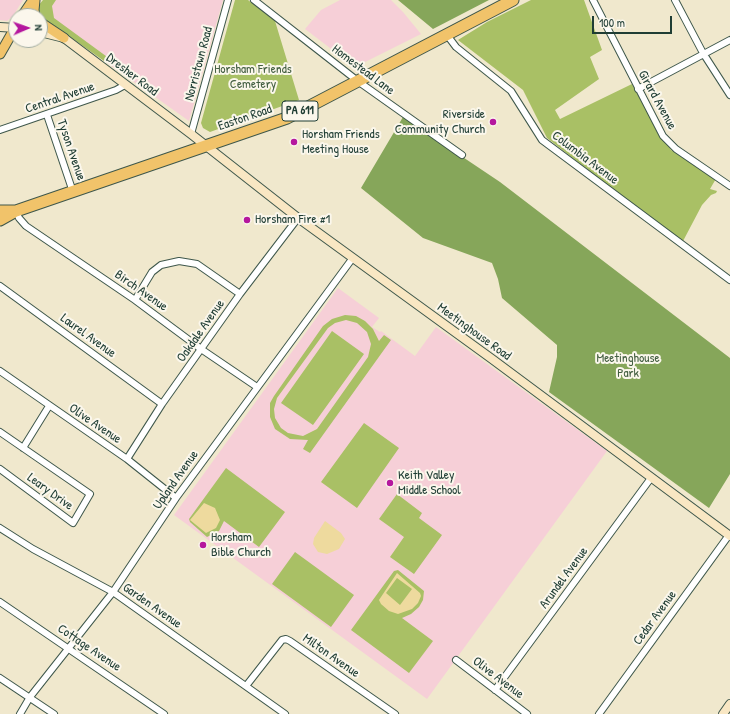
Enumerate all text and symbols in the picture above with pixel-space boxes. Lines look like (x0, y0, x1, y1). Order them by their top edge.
north arrow (8, 8, 48, 48)
scale bar (594, 8, 674, 34)
text: 100 m (599, 14, 625, 31)
text: N (32, 24, 46, 31)
street label: Norristown Road (182, 25, 216, 103)
street label: Homestead Lane (329, 41, 397, 99)
street label: Dresher Road (103, 50, 161, 100)
park label: Horsham Friends Cemetery (214, 62, 292, 93)
street label: Girard Avenue (634, 68, 680, 132)
street label: Central Avenue (23, 79, 97, 117)
road number: PA 611 (282, 101, 318, 121)
street label: Easton Road (216, 102, 274, 134)
place label: Riverside Community Church (395, 107, 485, 138)
street label: Tyson Avenue (53, 117, 89, 183)
marker: Riverside Community Church (488, 117, 498, 127)
place label: Horsham Friends Meeting House (302, 127, 380, 158)
street label: Columbia Avenue (549, 128, 621, 188)
marker: Horsham Friends Meeting House (289, 137, 299, 147)
place label: Horsham Fire #1 (255, 212, 330, 228)
marker: Horsham Fire #1 (242, 215, 252, 225)
street label: Birch Avenue (112, 267, 170, 315)
street label: Oakdale Avenue (174, 297, 228, 365)
street label: Meetinghouse Road (434, 300, 514, 364)
street label: Laurel Avenue (57, 311, 119, 361)
park label: Meetinghouse Park (596, 351, 660, 382)
street label: Olive Avenue (66, 401, 124, 447)
street label: Upland Avenue (150, 448, 202, 512)
place label: Keith Valley Middle School (398, 468, 461, 499)
street label: Leary Drive (24, 470, 76, 514)
marker: Keith Valley Middle School (385, 478, 395, 488)
place label: Horsham Bible Church (211, 530, 271, 561)
marker: Horsham Bible Church (198, 540, 208, 550)
street label: Arundel Avenue (537, 544, 591, 612)
street label: Garden Avenue (120, 580, 184, 632)
street label: Cedar Avenue (630, 588, 680, 648)
street label: Cottage Avenue (54, 621, 124, 675)
street label: Milton Avenue (300, 631, 362, 681)
street label: Olive Avenue (469, 654, 527, 702)

